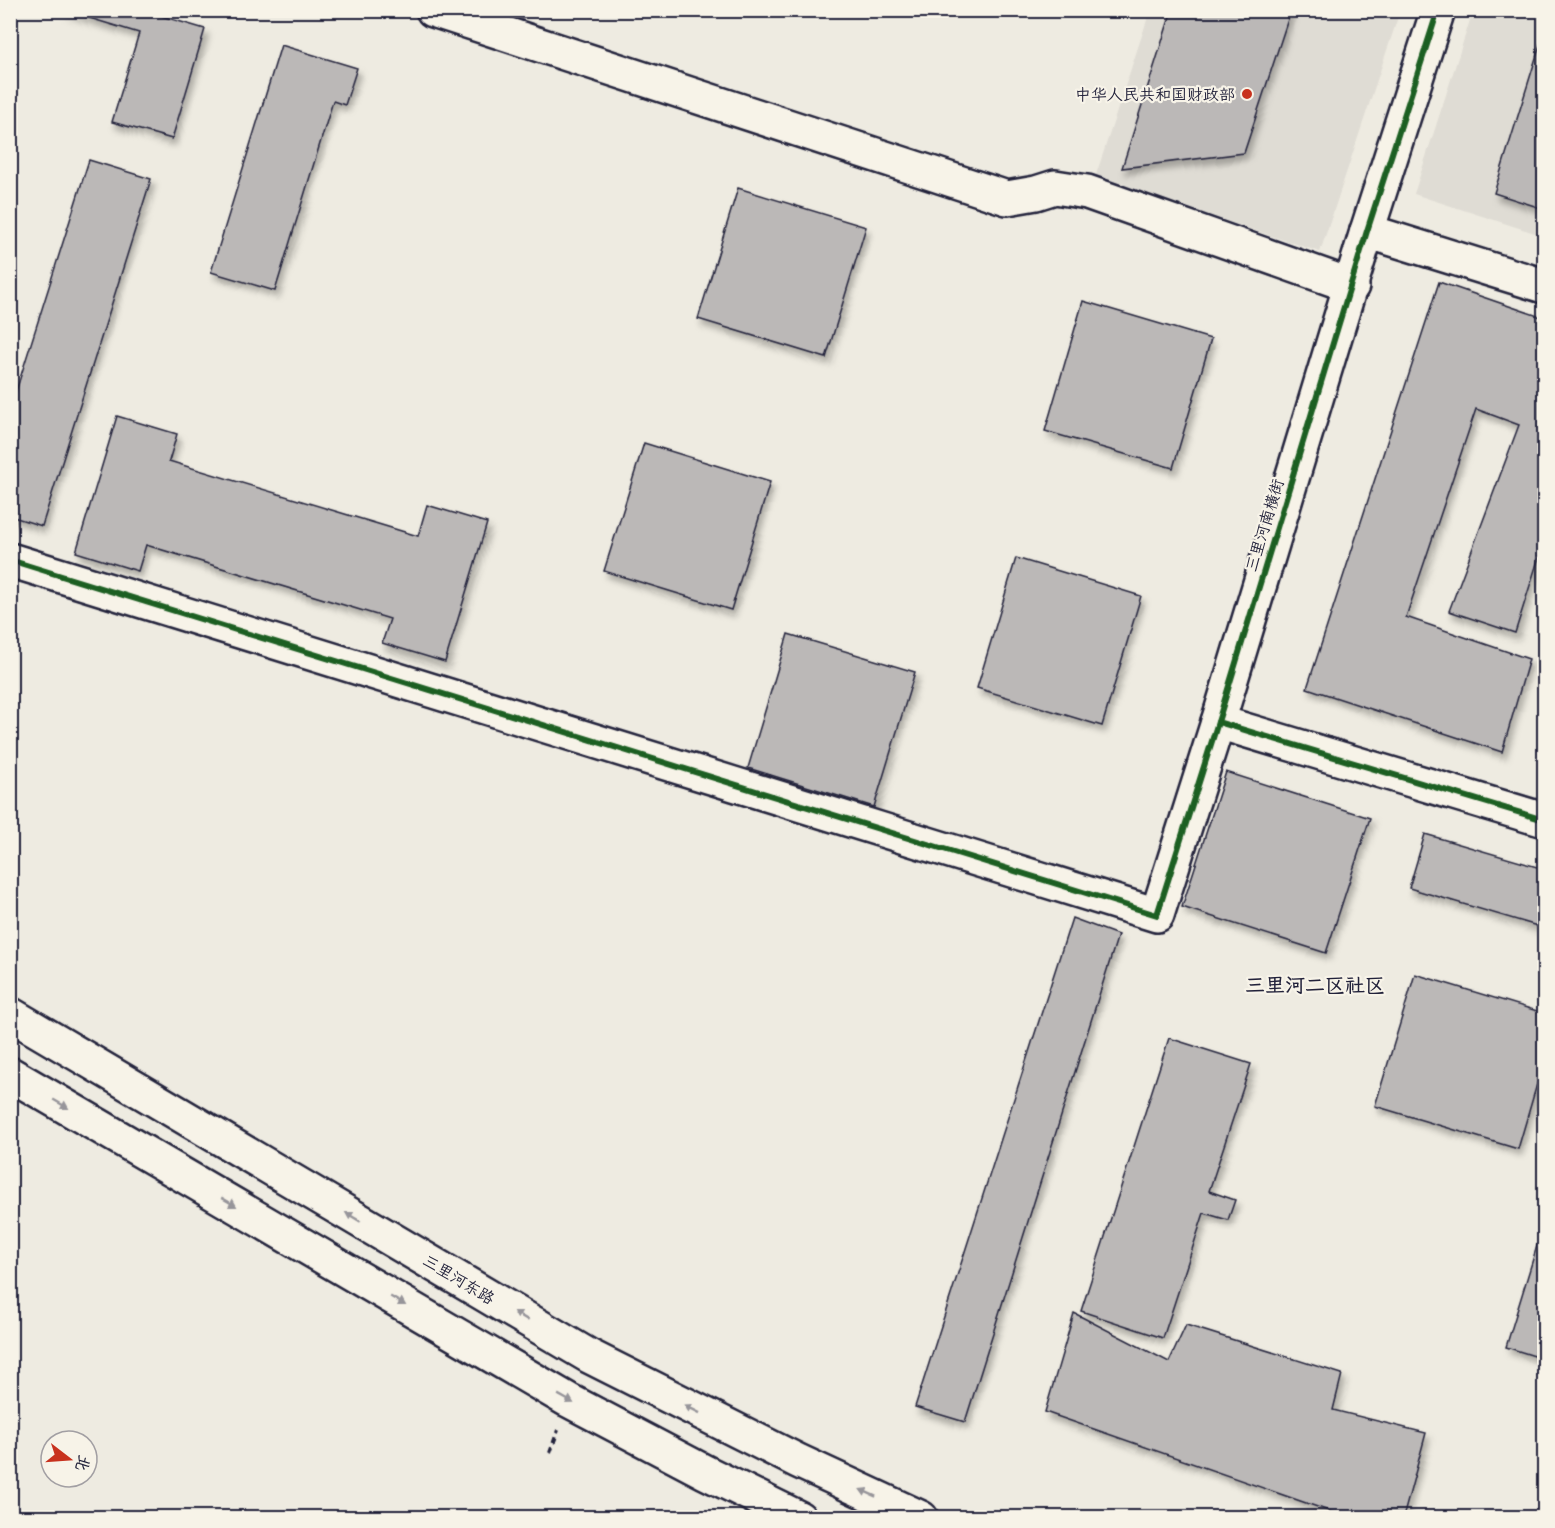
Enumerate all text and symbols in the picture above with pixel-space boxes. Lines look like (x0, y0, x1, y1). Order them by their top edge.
place label: 中华人民共和国财政部 (1075, 84, 1235, 104)
marker: 中华人民共和国财政部 (1240, 87, 1254, 101)
street label: 三里河南横街 (1240, 476, 1288, 574)
district label: 三里河二区社区 (1245, 972, 1385, 997)
one-way arrow (53, 1098, 69, 1109)
one-way arrow (221, 1197, 238, 1207)
one-way arrow (345, 1211, 361, 1222)
street label: 三里河东路 (420, 1250, 498, 1308)
one-way arrow (390, 1295, 406, 1306)
one-way arrow (512, 1311, 529, 1321)
one-way arrow (558, 1394, 575, 1404)
one-way arrow (684, 1404, 701, 1414)
north arrow (39, 1429, 99, 1489)
text: 北 (71, 1453, 95, 1474)
one-way arrow (859, 1488, 877, 1498)

